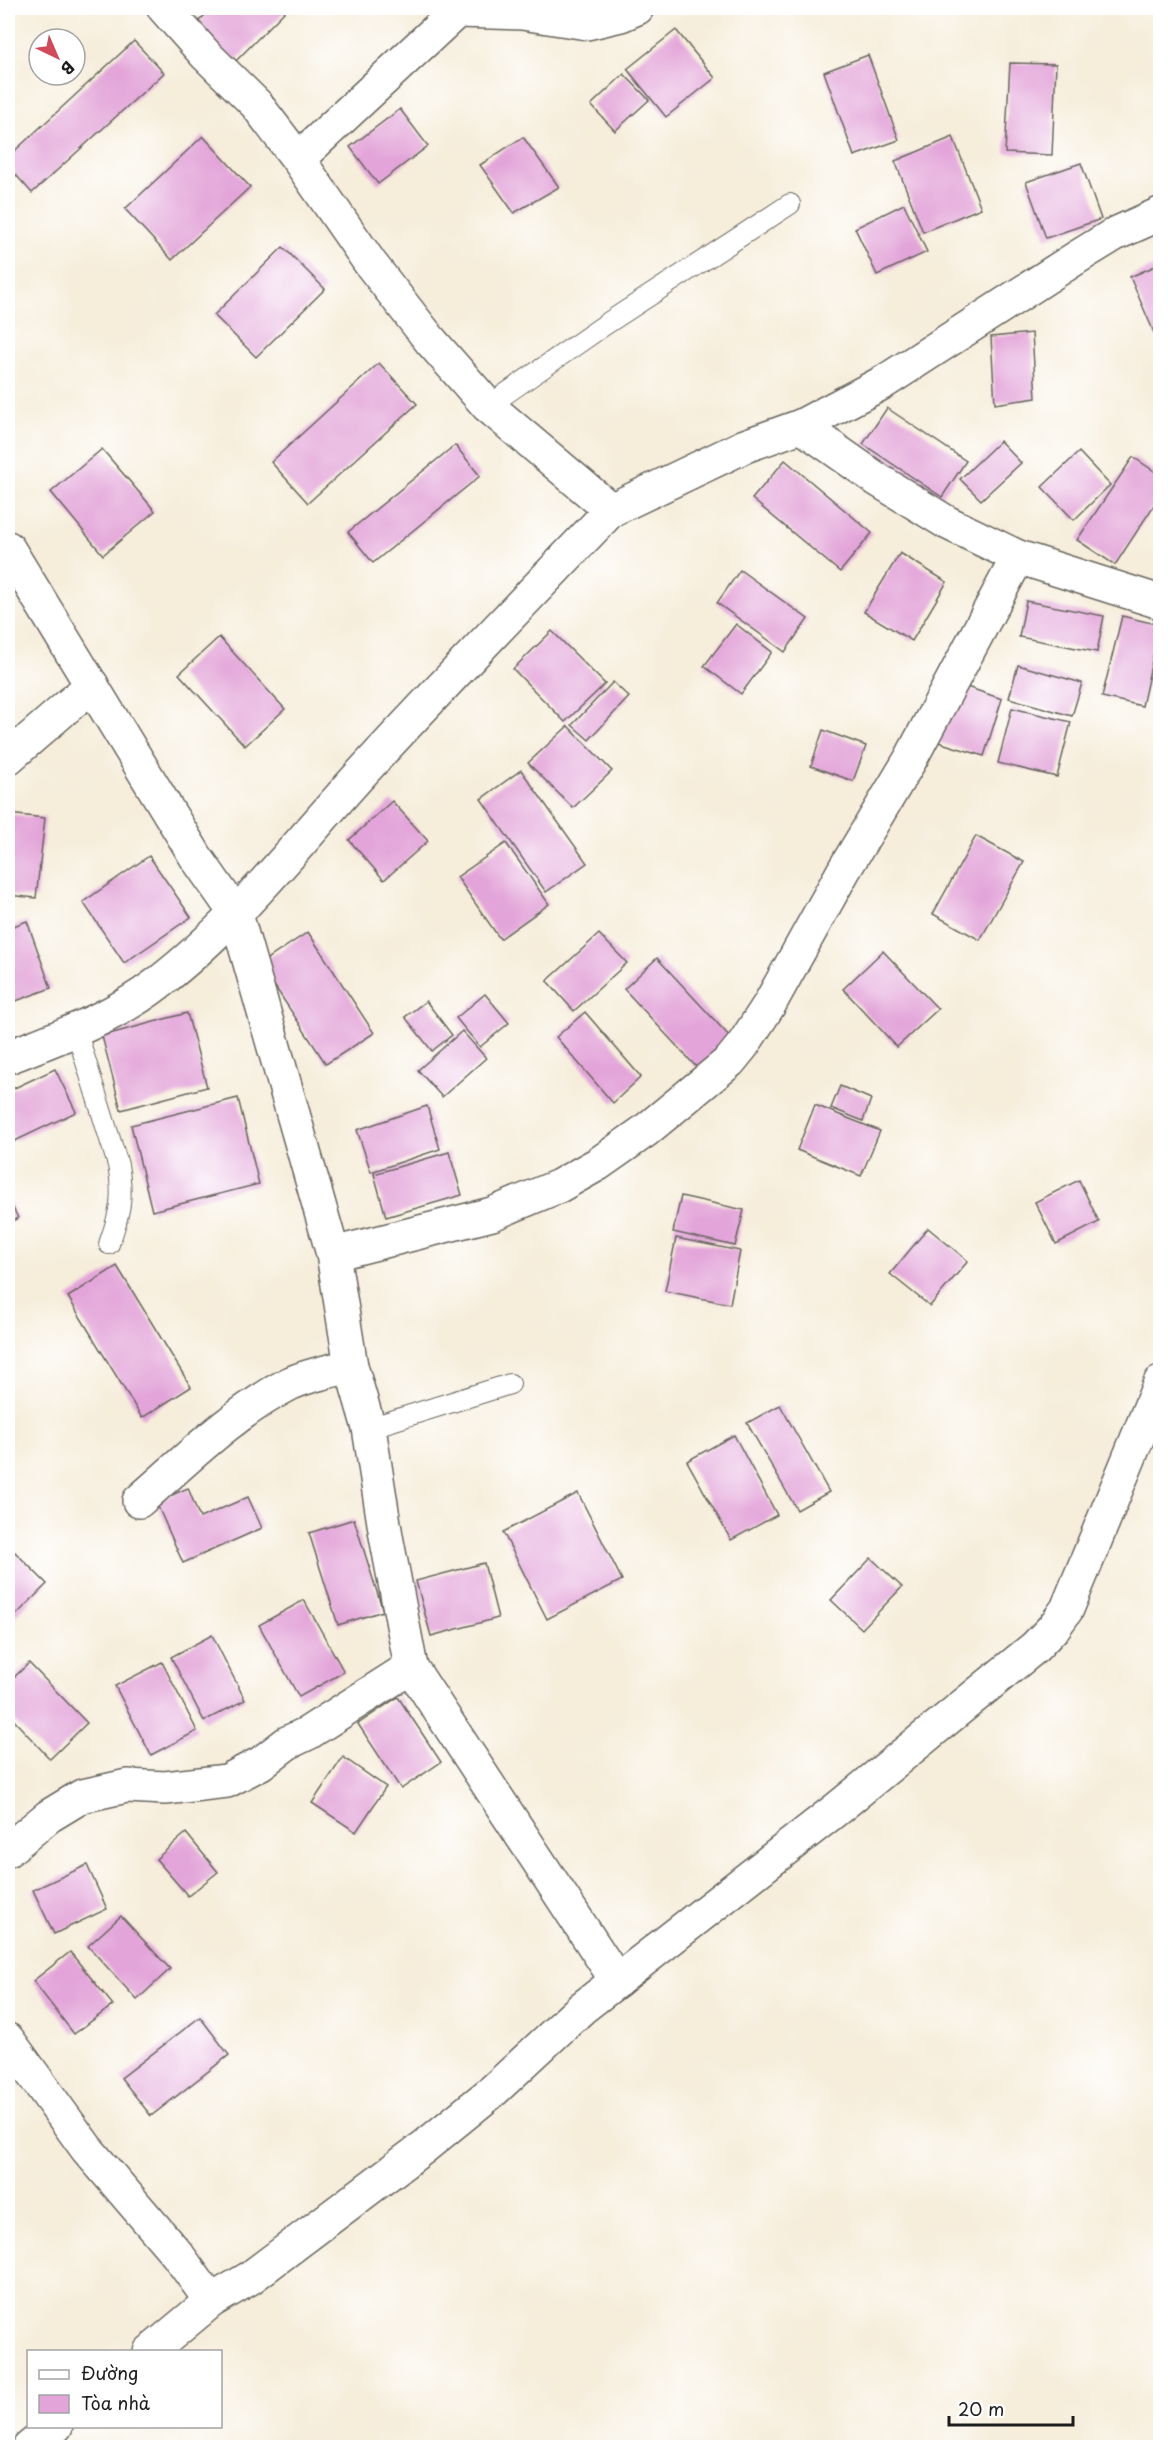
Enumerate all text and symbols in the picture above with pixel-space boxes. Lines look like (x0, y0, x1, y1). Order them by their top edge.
north arrow (27, 27, 87, 87)
text: B (56, 56, 80, 81)
legend (27, 2350, 222, 2428)
text: Đường (81, 2359, 138, 2386)
text: Tòa nhà (81, 2389, 151, 2416)
scale bar (949, 2389, 1074, 2427)
text: 20 m (958, 2395, 1004, 2422)

